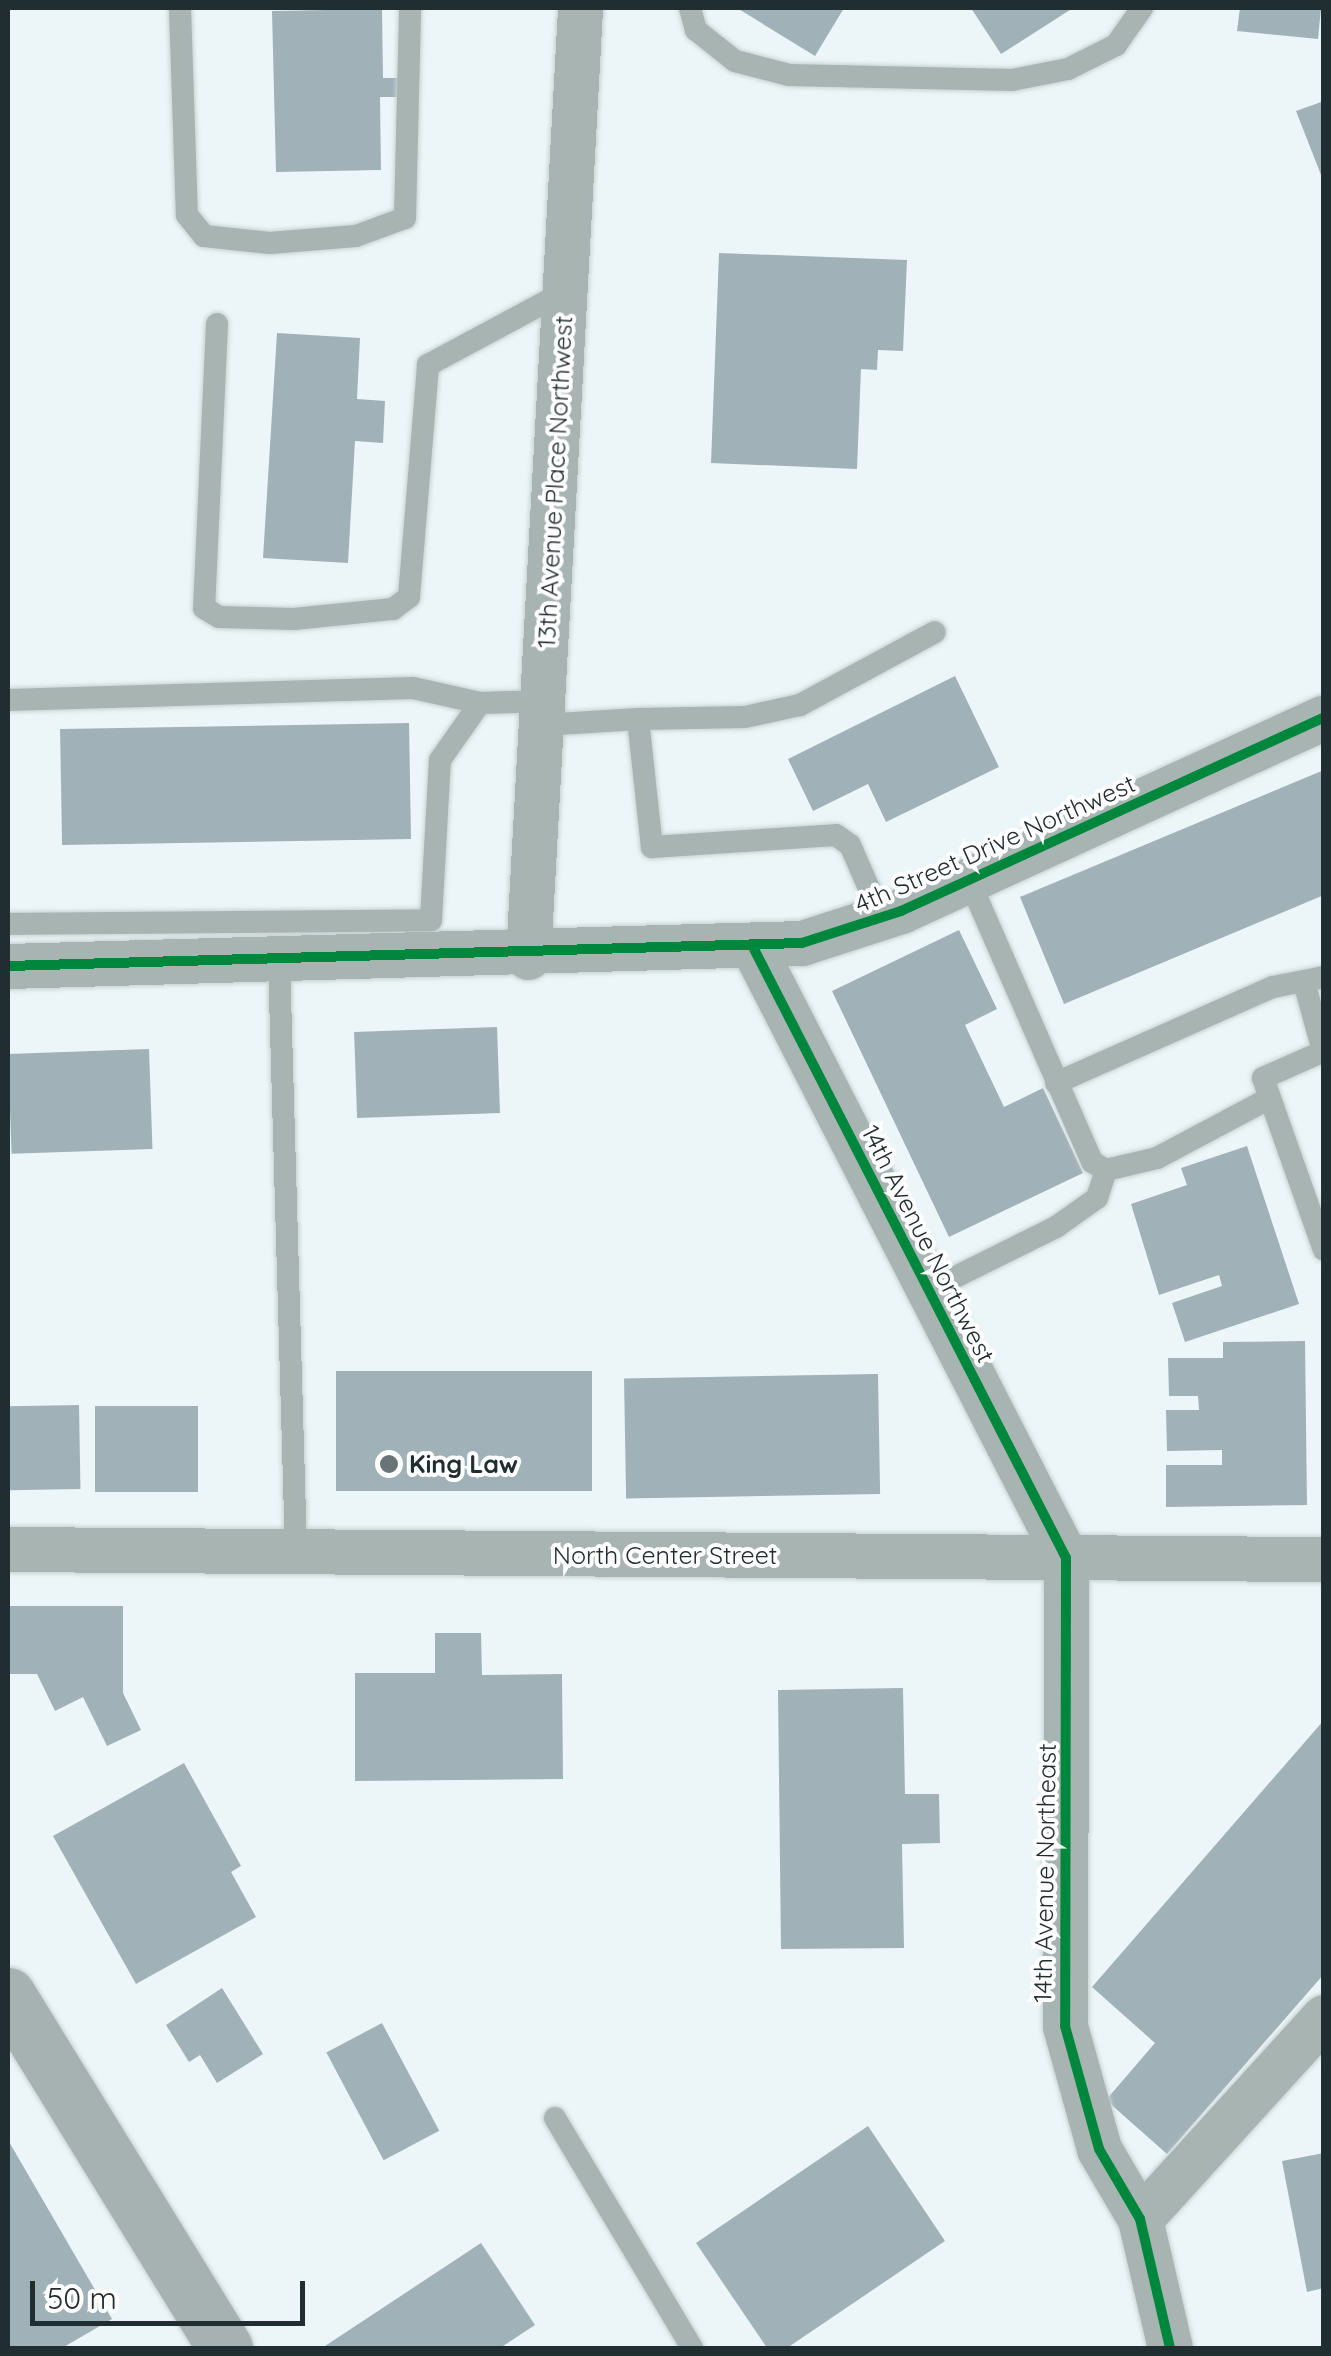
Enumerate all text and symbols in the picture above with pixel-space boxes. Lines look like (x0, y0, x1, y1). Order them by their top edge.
street label: 13th Avenue Place Northwest (531, 315, 579, 649)
street label: 4th Street Drive Northwest (850, 769, 1140, 919)
street label: 14th Avenue Northwest (855, 1120, 1001, 1368)
place label: King Law (409, 1449, 518, 1479)
marker: King Law (378, 1453, 400, 1475)
street label: North Center Street (553, 1540, 777, 1570)
street label: 14th Avenue Northeast (1028, 1743, 1062, 2003)
scale bar (35, 2261, 310, 2323)
text: 50 m (47, 2279, 117, 2317)

